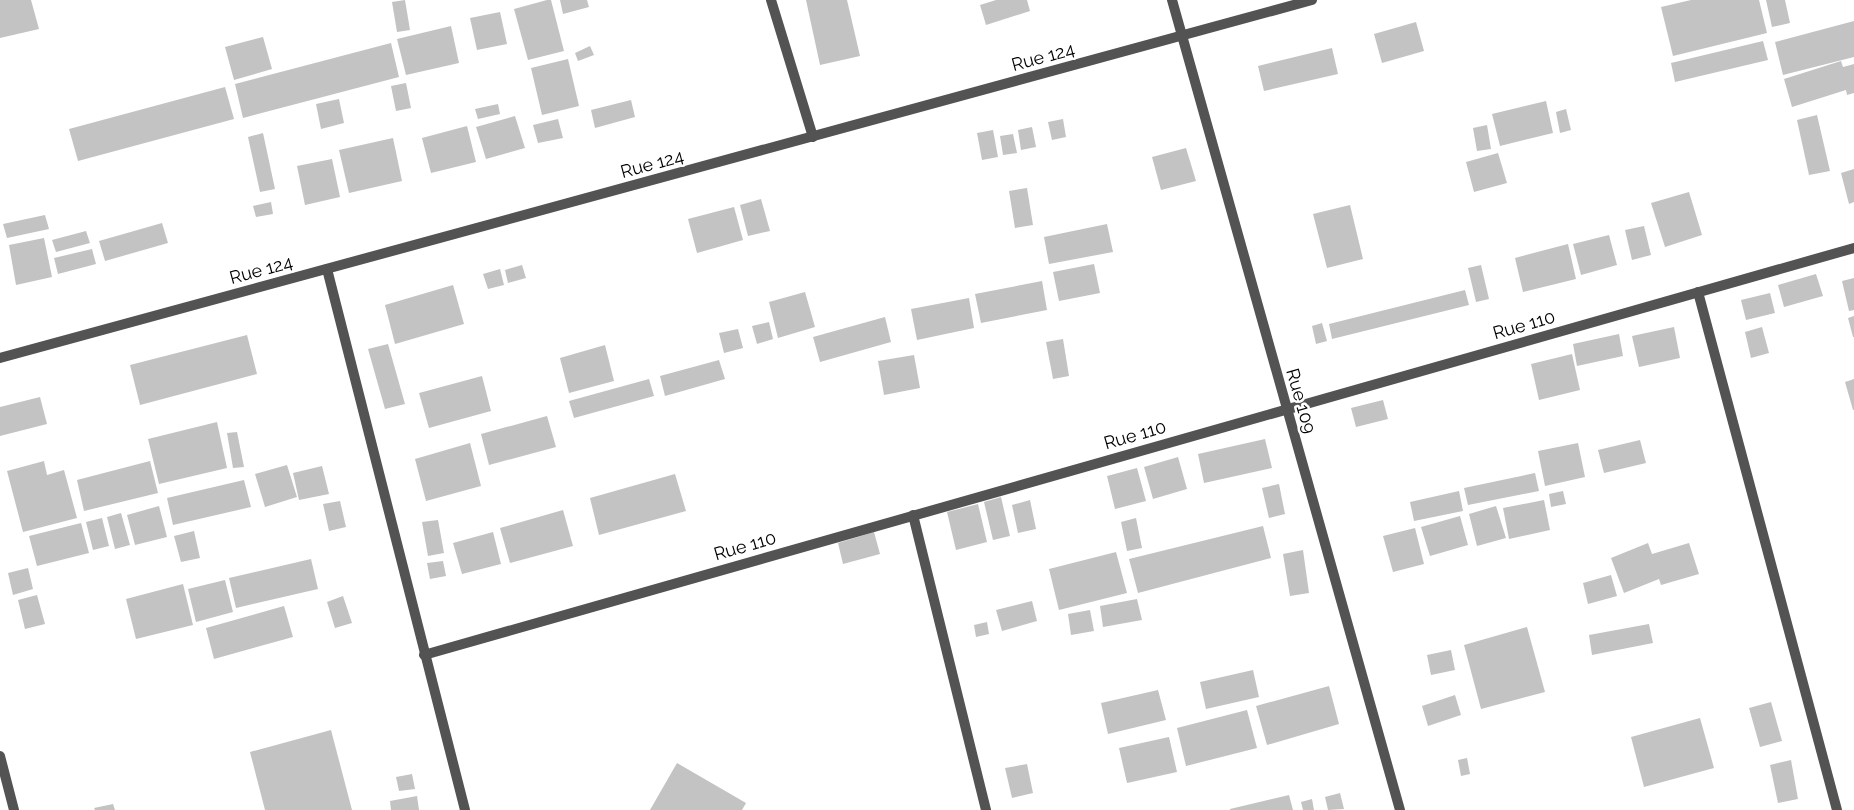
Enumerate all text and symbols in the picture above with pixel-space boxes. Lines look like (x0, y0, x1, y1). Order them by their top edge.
street label: Rue 124 (1009, 38, 1077, 75)
street label: Rue 124 (618, 145, 686, 182)
street label: Rue 124 (227, 251, 295, 288)
street label: Rue 110 (1490, 306, 1557, 343)
street label: Rue 109 (1282, 366, 1321, 436)
street label: Rue 110 (1101, 416, 1168, 453)
street label: Rue 110 (711, 527, 778, 564)

